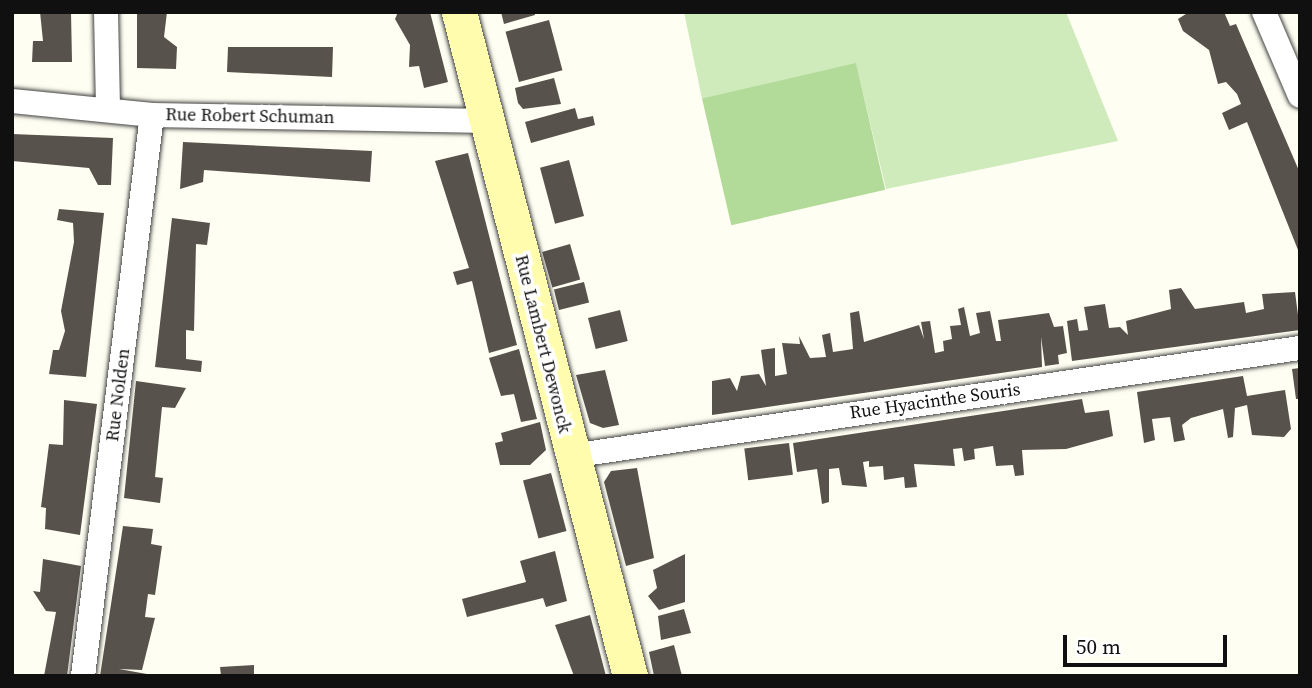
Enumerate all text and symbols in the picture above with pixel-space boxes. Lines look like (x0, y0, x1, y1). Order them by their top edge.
street label: Rue Robert Schuman (165, 104, 335, 128)
street label: Rue Lambert Dewonck (510, 253, 576, 435)
street label: Rue Nolden (102, 347, 134, 443)
street label: Rue Hyacinthe Souris (848, 378, 1022, 424)
scale bar (1067, 622, 1232, 666)
text: 50 m (1076, 632, 1121, 661)

